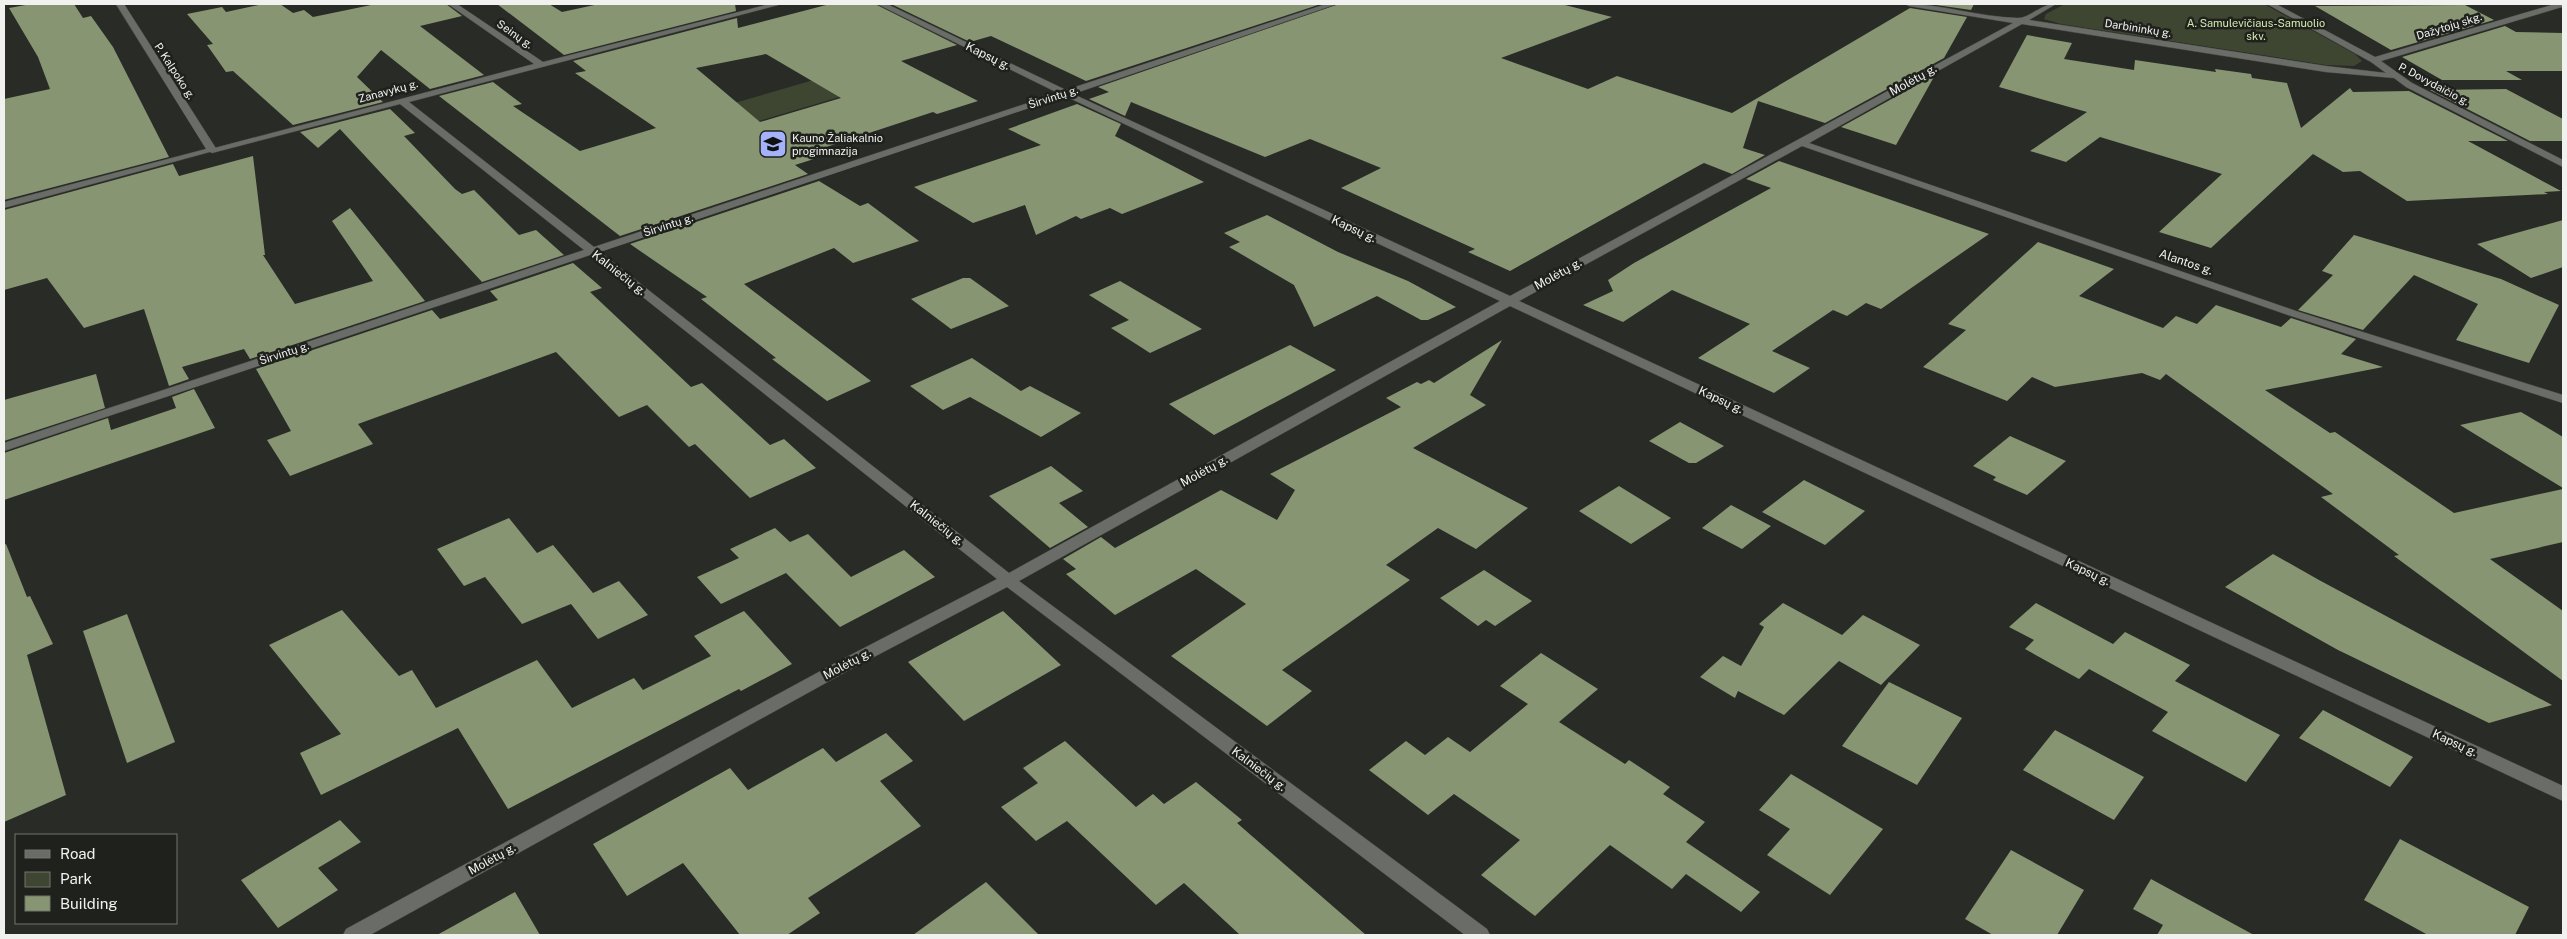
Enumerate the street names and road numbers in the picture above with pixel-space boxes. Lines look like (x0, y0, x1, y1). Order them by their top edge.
street label: Dažytojų skg. (2415, 10, 2483, 42)
street label: Seinų g. (495, 17, 535, 51)
street label: Darbininkų g. (2104, 17, 2172, 39)
street label: Kapsų g. (963, 39, 1013, 73)
street label: P. Kalpoko g. (152, 41, 198, 101)
street label: P. Dovydaičio g. (2397, 60, 2471, 108)
street label: Molėtų g. (1887, 61, 1939, 99)
street label: Zanavykų g. (357, 77, 419, 105)
street label: Širvintų g. (1026, 82, 1079, 111)
street label: Širvintų g. (641, 210, 694, 239)
street label: Kapsų g. (1329, 213, 1379, 245)
street label: Alantos g. (2157, 246, 2215, 278)
street label: Kalniečių g. (589, 248, 649, 298)
street label: Molėtų g. (1532, 255, 1584, 293)
street label: Širvintų g. (257, 338, 310, 367)
street label: Kapsų g. (1696, 384, 1746, 416)
street label: Molėtų g. (1178, 452, 1230, 490)
street label: Kalniečių g. (907, 498, 967, 548)
street label: Kapsų g. (2063, 556, 2113, 588)
street label: Molėtų g. (821, 646, 873, 682)
street label: Kapsų g. (2430, 727, 2480, 759)
street label: Kalniečių g. (1229, 744, 1289, 794)
street label: Molėtų g. (466, 840, 518, 878)

